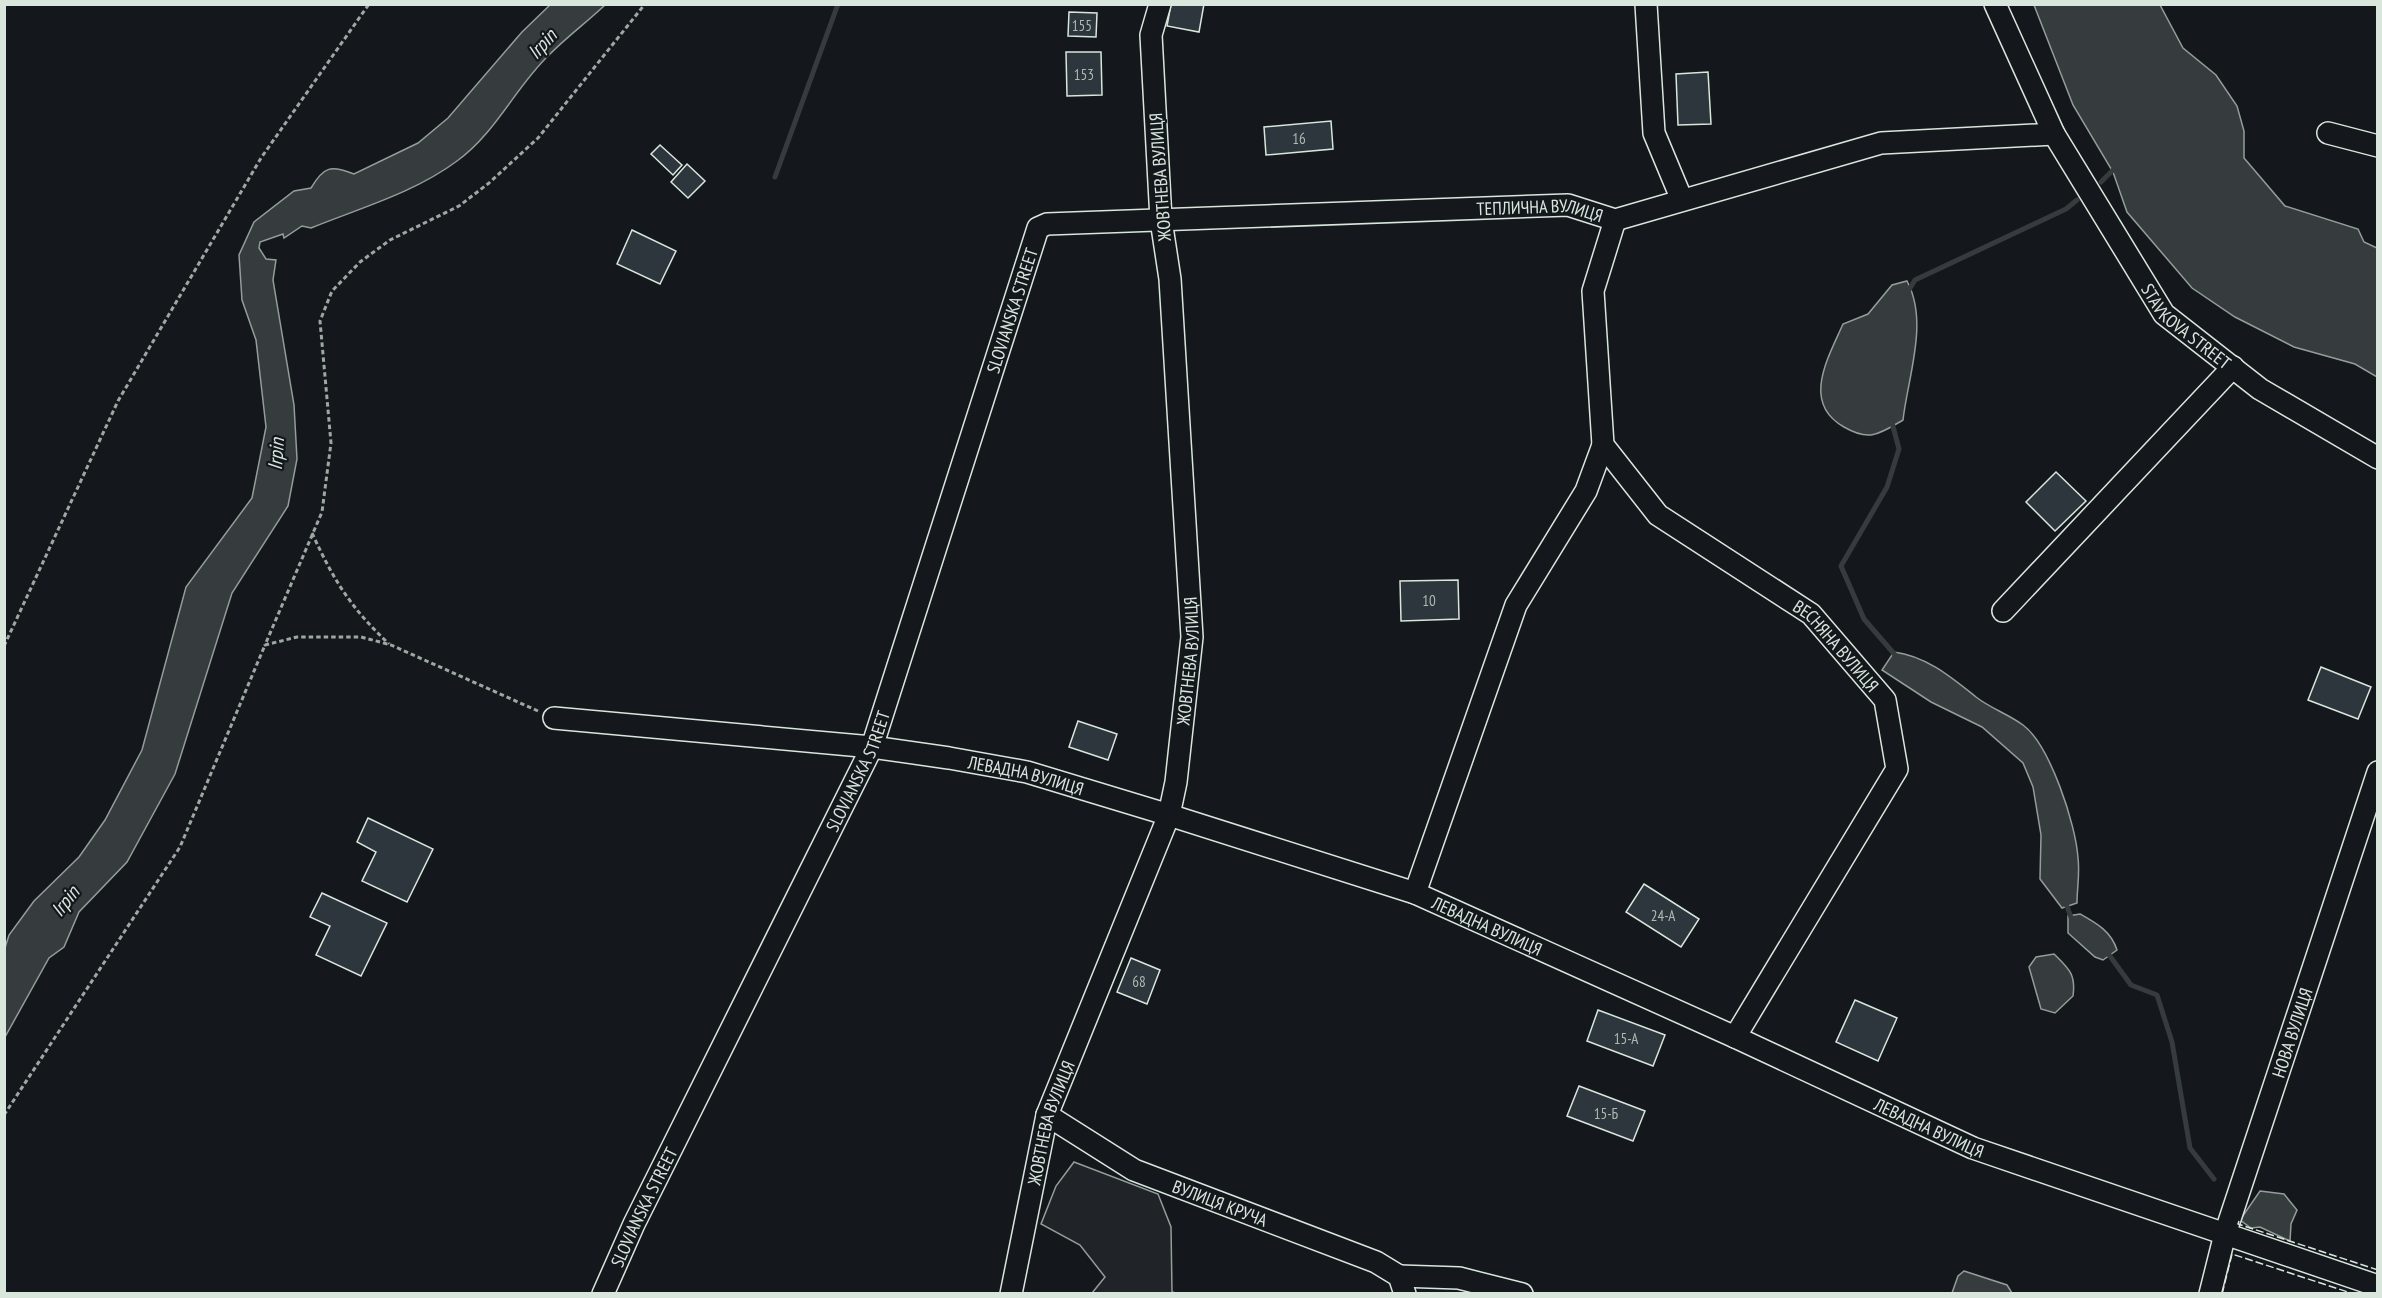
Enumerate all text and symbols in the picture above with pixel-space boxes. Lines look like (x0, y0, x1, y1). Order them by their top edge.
house number: 155 (1072, 16, 1092, 35)
water label: Irpin (522, 23, 563, 65)
house number: 153 (1074, 65, 1094, 84)
street label: ЖОВТНЕВА ВУЛИЦЯ (1144, 112, 1176, 243)
house number: 16 (1292, 129, 1306, 148)
street label: ТЕПЛИЧНА ВУЛИЦЯ (1476, 193, 1606, 227)
street label: SLOVIANSKA STREET (981, 245, 1042, 376)
street label: STAVKOVA STREET (2137, 279, 2236, 374)
water label: Irpin (262, 436, 290, 471)
house number: 10 (1422, 591, 1436, 610)
street label: ВЕСНЯНА ВУЛИЦЯ (1789, 594, 1884, 696)
street label: ЖОВТНЕВА ВУЛИЦЯ (1171, 596, 1204, 727)
street label: SLOVIANSKA STREET (820, 708, 894, 835)
street label: ЛЕВАДНА ВУЛИЦЯ (965, 750, 1087, 800)
water label: Irpin (45, 879, 86, 922)
street label: ЛЕВАДНА ВУЛИЦЯ (1428, 890, 1546, 960)
house number: 24-А (1651, 906, 1676, 925)
house number: 68 (1132, 972, 1146, 991)
street label: НОВА ВУЛИЦЯ (2266, 985, 2317, 1080)
house number: 15-А (1614, 1029, 1639, 1048)
street label: ЖОВТНЕВА ВУЛИЦЯ (1022, 1057, 1079, 1188)
street label: ЛЕВАДНА ВУЛИЦЯ (1870, 1092, 1987, 1162)
house number: 15-Б (1594, 1104, 1619, 1123)
street label: SLOVIANSKA STREET (605, 1143, 682, 1270)
street label: ВУЛИЦЯ КРУЧА (1169, 1174, 1271, 1231)

